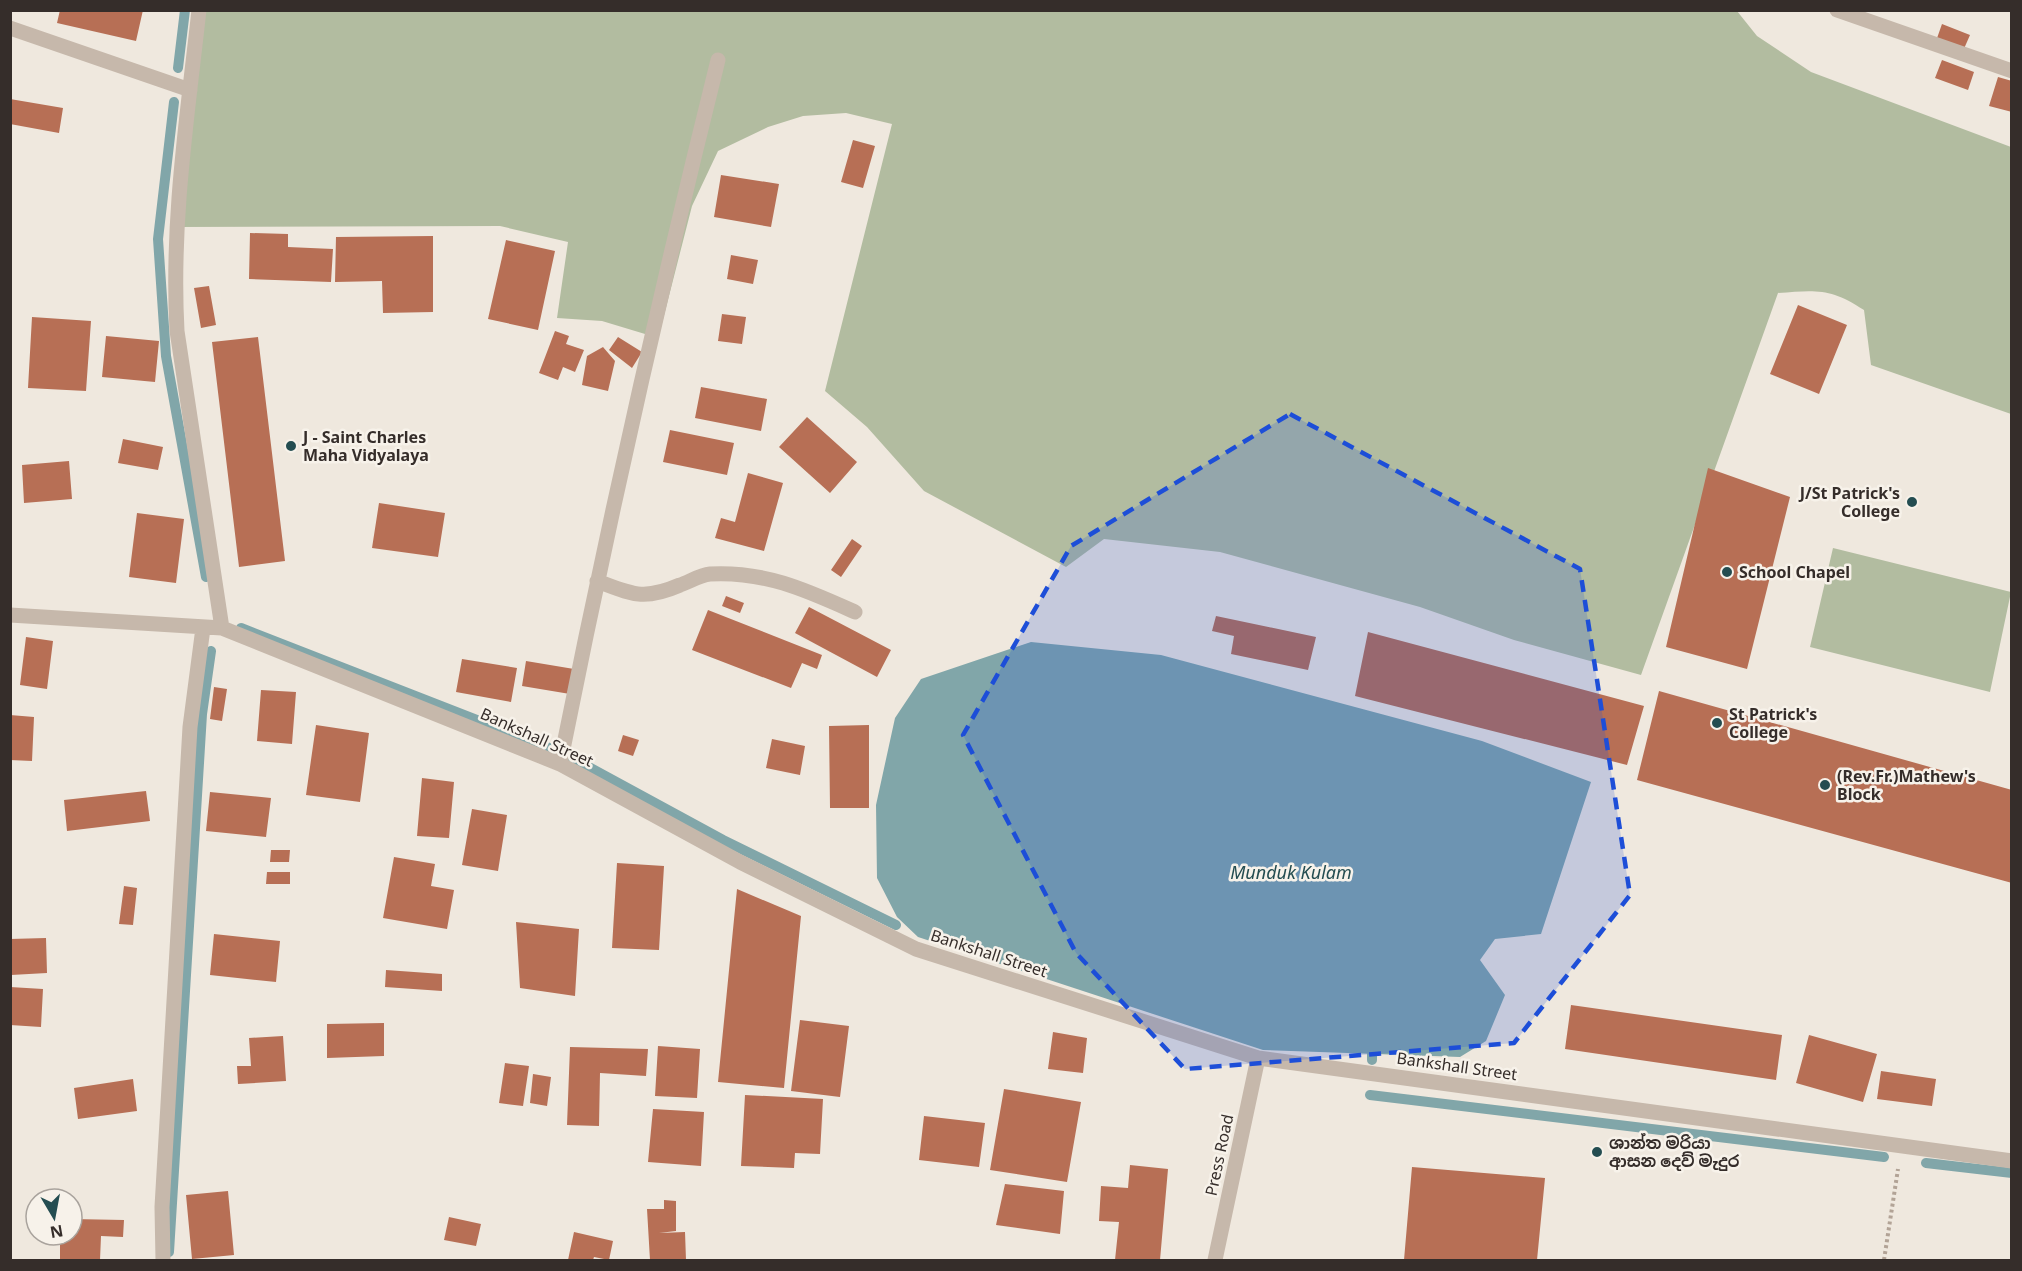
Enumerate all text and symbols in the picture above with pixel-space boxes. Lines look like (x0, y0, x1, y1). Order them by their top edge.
place label: J - Saint Charles Maha Vidyalaya (301, 426, 429, 466)
marker: J - Saint Charles Maha Vidyalaya (284, 439, 298, 453)
place label: J/St Patrick's College (1798, 482, 1900, 522)
marker: J/St Patrick's College (1905, 495, 1919, 509)
place label: School Chapel (1739, 561, 1850, 583)
marker: School Chapel (1720, 565, 1734, 579)
street label: Bankshall Street (477, 702, 597, 772)
place label: St Patrick's College (1729, 703, 1817, 743)
marker: St Patrick's College (1710, 716, 1724, 730)
place label: (Rev.Fr.)Mathew's Block (1837, 765, 1976, 805)
marker: (Rev.Fr.)Mathew's Block (1818, 778, 1832, 792)
water label: Munduk Kulam (1230, 860, 1352, 884)
street label: Bankshall Street (928, 924, 1050, 982)
street label: Bankshall Street (1395, 1047, 1519, 1085)
street label: Press Road (1200, 1112, 1238, 1198)
place label: ශාන්ත මරියා ආසන දෙව් මැදුර (1609, 1132, 1740, 1172)
marker: ශාන්ත මරියා ආසන දෙව් මැදුර (1590, 1145, 1604, 1159)
north arrow (24, 1187, 84, 1247)
text: N (48, 1220, 65, 1244)

